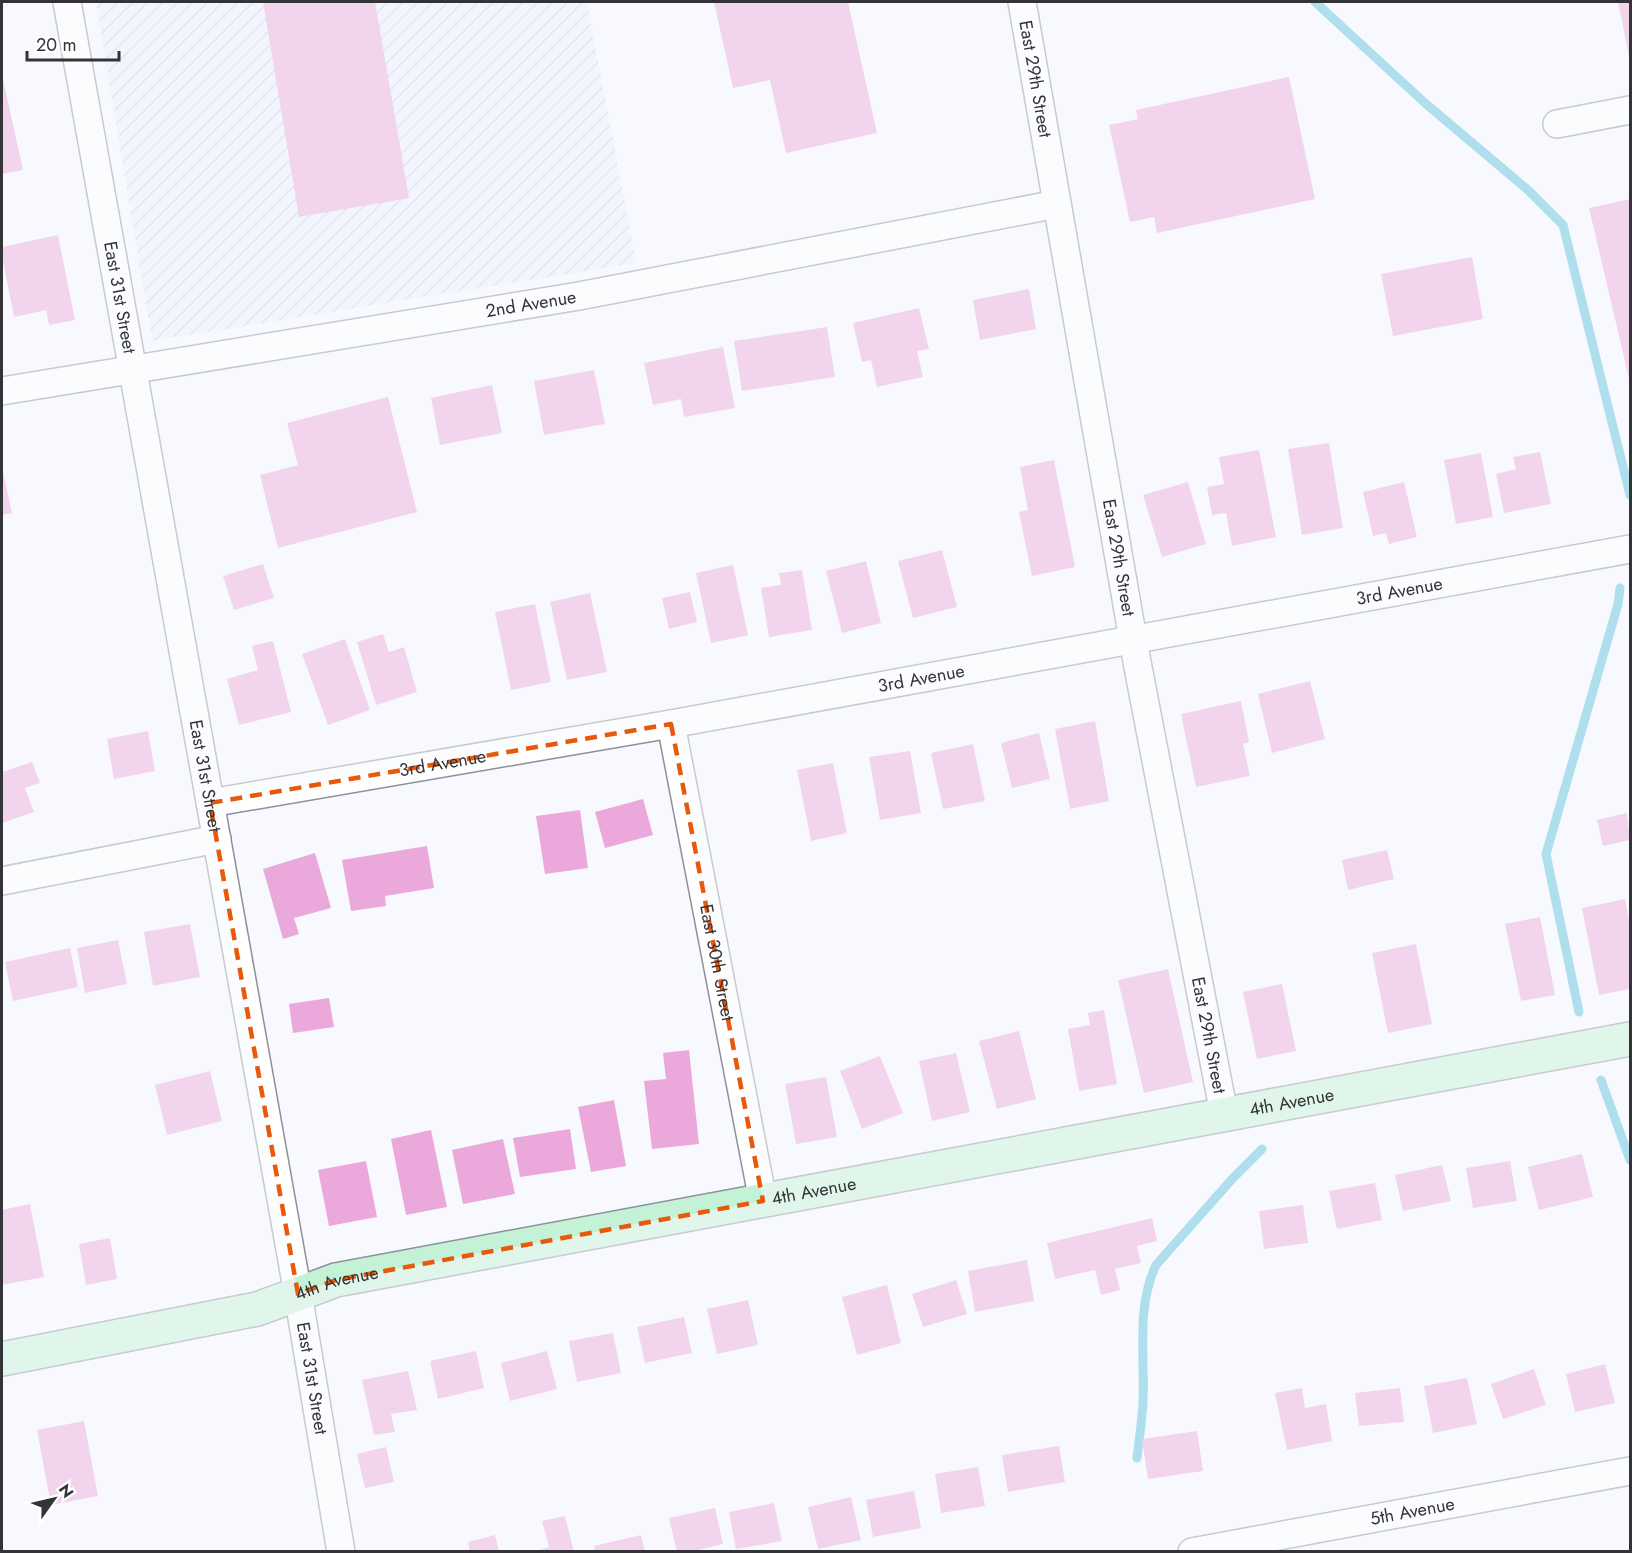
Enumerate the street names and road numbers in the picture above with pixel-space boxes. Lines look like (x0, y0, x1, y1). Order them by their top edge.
street label: East 29th Street (1012, 18, 1058, 140)
street label: East 31st Street (97, 239, 143, 356)
street label: 2nd Avenue (484, 284, 578, 324)
street label: East 29th Street (1096, 497, 1142, 619)
street label: 3rd Avenue (1354, 570, 1445, 612)
street label: 3rd Avenue (876, 658, 967, 699)
street label: East 31st Street (183, 718, 228, 835)
street label: 3rd Avenue (397, 743, 488, 783)
street label: East 30th Street (693, 902, 741, 1024)
street label: East 29th Street (1185, 975, 1233, 1096)
street label: 4th Avenue (1247, 1081, 1336, 1123)
street label: 4th Avenue (769, 1170, 858, 1212)
street label: 4th Avenue (291, 1259, 381, 1307)
street label: East 31st Street (290, 1320, 334, 1437)
street label: 5th Avenue (1368, 1491, 1457, 1532)

